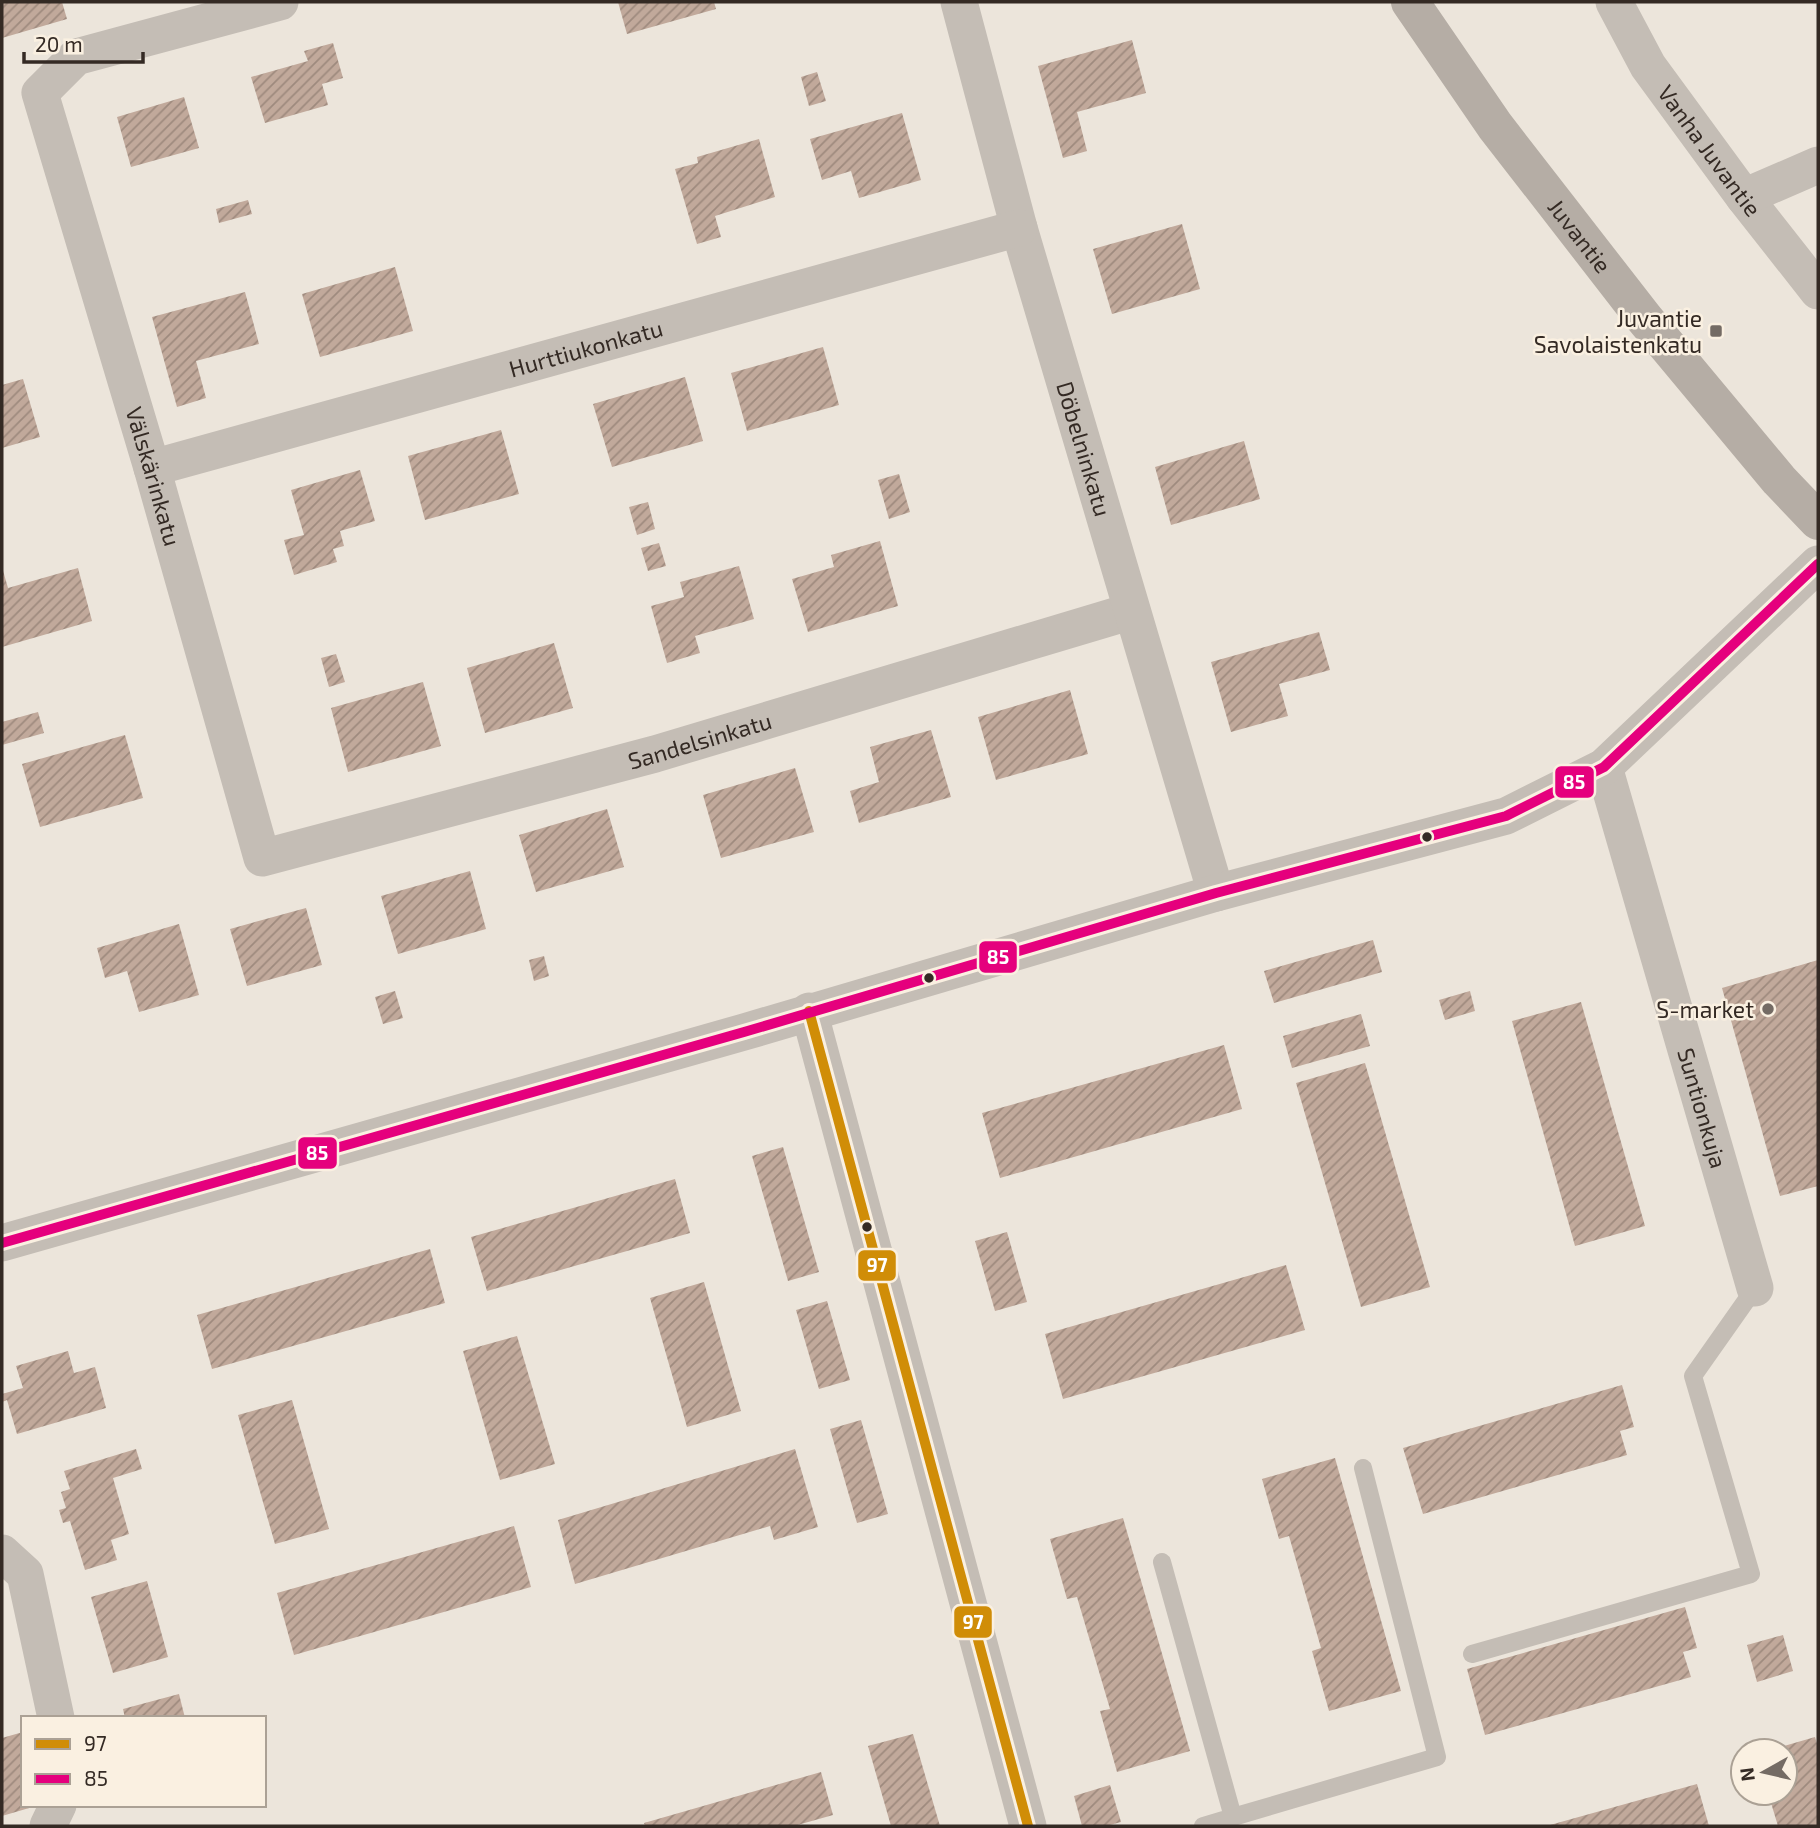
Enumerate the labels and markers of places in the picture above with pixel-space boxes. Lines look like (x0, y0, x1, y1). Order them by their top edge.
place label: Juvantie Savolaistenkatu (1534, 304, 1702, 358)
marker: Juvantie Savolaistenkatu (1708, 323, 1724, 339)
unlabelled marker (1420, 830, 1434, 844)
unlabelled marker (922, 971, 936, 985)
place label: S-market (1656, 995, 1754, 1023)
marker: S-market (1760, 1001, 1776, 1017)
unlabelled marker (860, 1220, 874, 1234)

